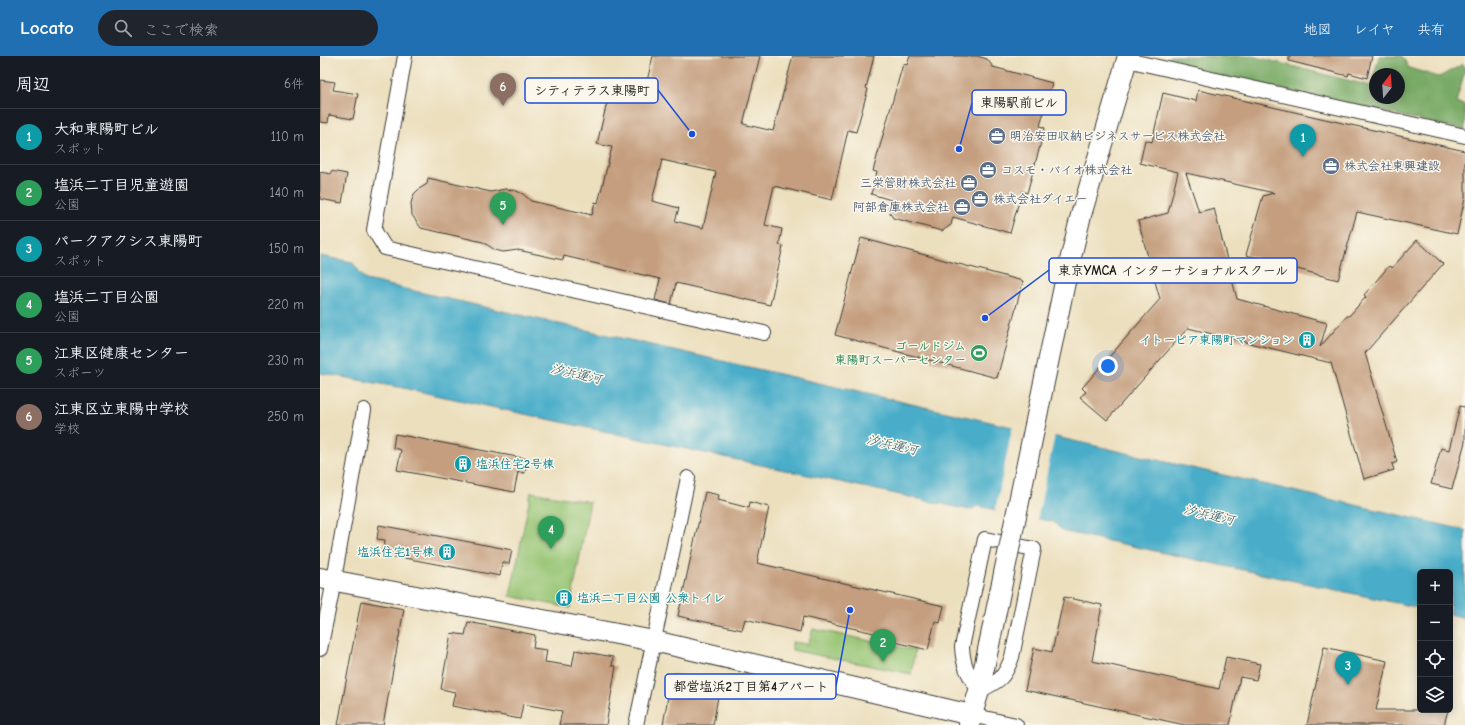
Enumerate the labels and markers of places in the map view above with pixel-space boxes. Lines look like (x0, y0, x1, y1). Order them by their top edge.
pin: 6 (490, 73, 516, 106)
callout: シティテラス東陽町 (525, 78, 658, 103)
callout: 東陽駅前ビル (972, 90, 1066, 115)
pin: 1 (1290, 124, 1316, 157)
office icon: 明治安田収納ビジネスサービス株式会社 (987, 126, 1007, 146)
place label: 明治安田収納ビジネスサービス株式会社 (1010, 129, 1225, 143)
office icon: 株式会社東興建設 (1321, 156, 1341, 176)
place label: 株式会社東興建設 (1344, 159, 1440, 173)
office icon: コスモ・バイオ株式会社 (978, 160, 998, 180)
place label: コスモ・バイオ株式会社 (1001, 163, 1132, 177)
office icon: 三栄管財株式会社 (959, 173, 979, 193)
place label: 三栄管財株式会社 (860, 176, 956, 190)
office icon: 株式会社ダイエー (970, 189, 990, 209)
pin: 5 (490, 192, 516, 225)
place label: 株式会社ダイエー (993, 192, 1088, 206)
office icon: 阿部倉庫株式会社 (952, 197, 972, 217)
place label: 阿部倉庫株式会社 (853, 200, 949, 214)
callout: 東京YMCA インターナショナルスクール (1049, 258, 1297, 283)
building icon: イトーピア東陽町マンション (1297, 330, 1317, 350)
place label: イトーピア東陽町マンション (1139, 333, 1294, 347)
place label: ゴールドジム 東陽町スーパーセンター (834, 339, 966, 367)
sports icon: ゴールドジム 東陽町スーパーセンター (969, 343, 989, 363)
building icon: 塩浜住宅2号棟 (453, 454, 473, 474)
place label: 塩浜住宅2号棟 (476, 457, 554, 471)
pin: 4 (538, 516, 564, 549)
building icon: 塩浜住宅1号棟 (437, 542, 457, 562)
place label: 塩浜住宅1号棟 (357, 545, 434, 559)
building icon: 塩浜二丁目公園 公衆トイレ (554, 588, 574, 608)
place label: 塩浜二丁目公園 公衆トイレ (577, 591, 725, 605)
pin: 2 (870, 629, 896, 662)
pin: 3 (1335, 652, 1361, 685)
callout: 都営塩浜2丁目第4アパート (665, 674, 836, 699)

